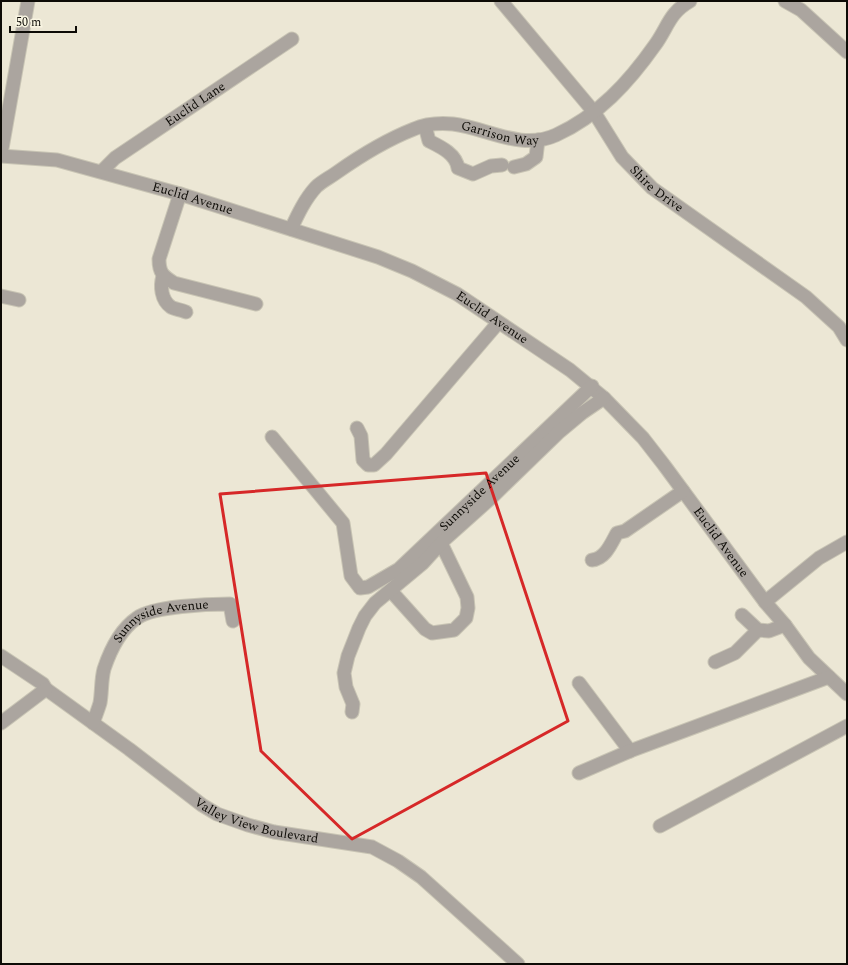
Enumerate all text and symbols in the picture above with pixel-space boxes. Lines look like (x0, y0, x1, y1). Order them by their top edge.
scale bar (10, 8, 76, 34)
text: 50 m (16, 13, 41, 32)
street label: Euclid Lane (161, 77, 229, 132)
street label: Garrison Way (459, 116, 540, 151)
street label: Shire Drive (625, 161, 688, 217)
street label: Euclid Avenue (150, 177, 235, 220)
street label: Euclid Avenue (452, 286, 532, 349)
street label: Sunnyside Avenue (435, 449, 524, 536)
street label: Euclid Avenue (688, 503, 754, 582)
street label: Sunnyside Avenue (108, 595, 209, 647)
street label: Valley View Boulevard (190, 792, 320, 849)

